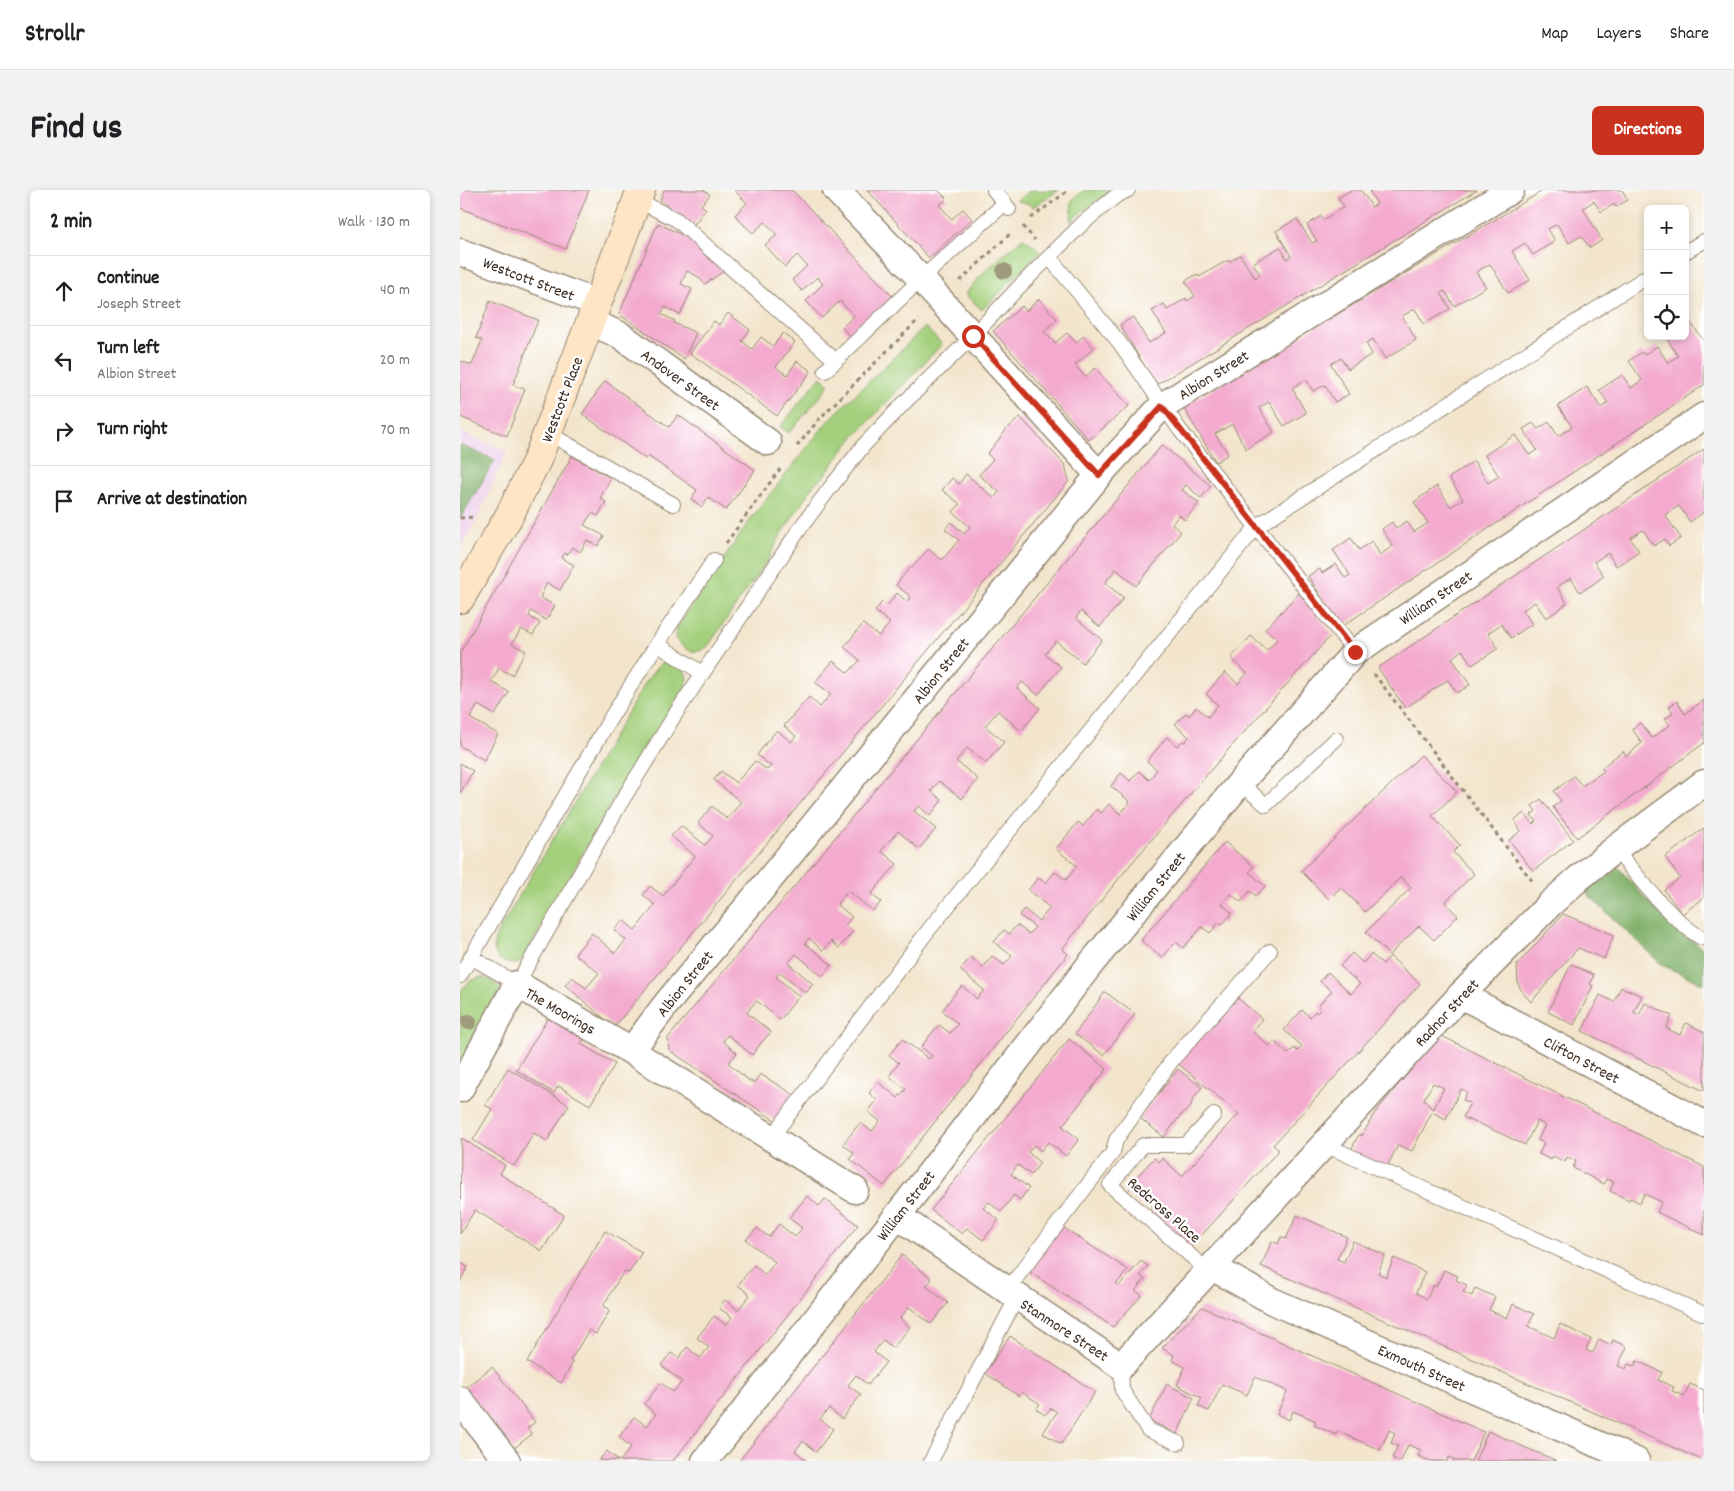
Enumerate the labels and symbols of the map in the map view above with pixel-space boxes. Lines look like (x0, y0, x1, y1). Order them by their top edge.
street label: Westcott Street (479, 252, 577, 308)
route start (962, 325, 985, 348)
street label: Andover Street (635, 344, 724, 418)
street label: Albion Street (1175, 345, 1254, 407)
street label: Westcott Place (536, 354, 590, 446)
street label: William Street (1395, 566, 1478, 632)
street label: Albion Street (908, 633, 976, 710)
route end (1344, 641, 1367, 664)
street label: William Street (1122, 848, 1192, 927)
street label: Albion Street (652, 946, 720, 1023)
street label: Radnor Street (1410, 974, 1486, 1053)
street label: The Moorings (520, 983, 600, 1042)
street label: Clifton Street (1539, 1032, 1623, 1091)
street label: William Street (872, 1166, 942, 1247)
street label: Redcross Place (1121, 1172, 1205, 1249)
street label: Stanmore Street (1015, 1294, 1113, 1368)
street label: Exmouth Street (1373, 1340, 1469, 1399)

